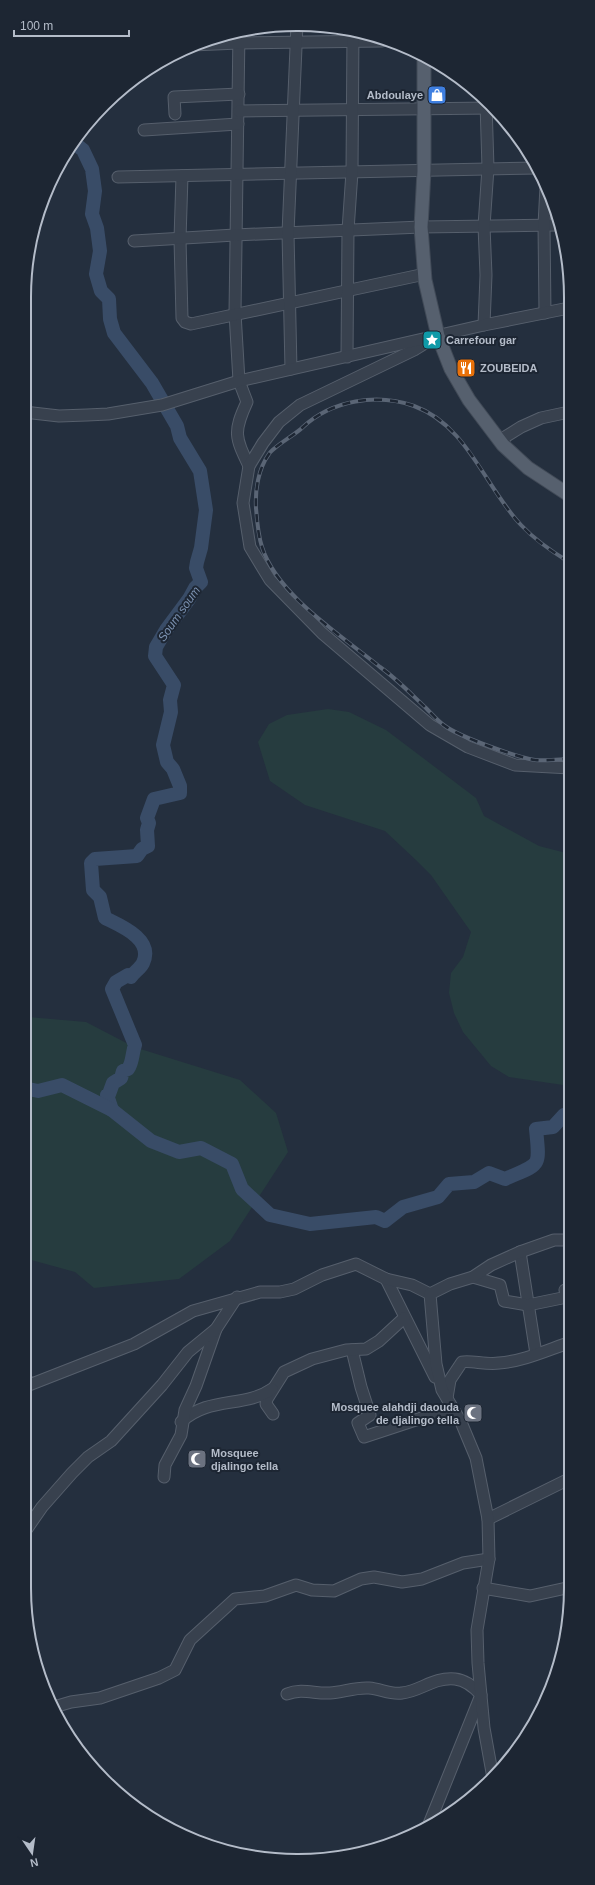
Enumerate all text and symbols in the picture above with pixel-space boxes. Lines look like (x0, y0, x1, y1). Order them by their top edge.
scale bar (14, 12, 129, 38)
text: 100 m (20, 19, 53, 33)
shop icon: Abdoulaye (426, 84, 448, 106)
place label: Abdoulaye (367, 89, 423, 101)
place icon: Carrefour gar (421, 329, 443, 351)
place label: Carrefour gar (446, 334, 517, 346)
restaurant icon: ZOUBEIDA (455, 357, 477, 379)
place label: ZOUBEIDA (480, 362, 538, 374)
water label: Soum soum (155, 584, 203, 644)
place label: Mosquee alahdji daouda de djalingo tella (331, 1401, 460, 1426)
mosque icon: Mosquee alahdji daouda de djalingo tella (462, 1402, 484, 1424)
place label: Mosquee djalingo tella (211, 1447, 279, 1472)
mosque icon: Mosquee djalingo tella (186, 1448, 208, 1470)
north arrow (12, 1833, 52, 1873)
text: N (29, 1856, 39, 1869)

